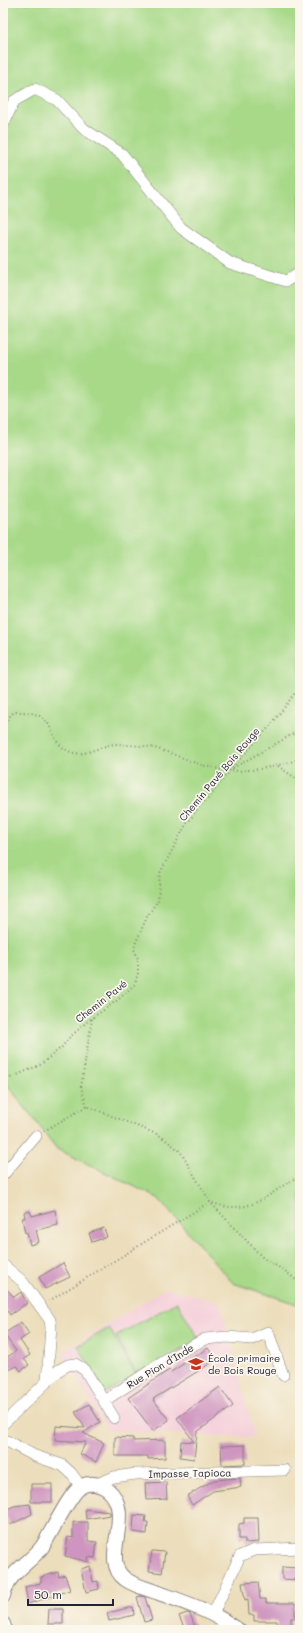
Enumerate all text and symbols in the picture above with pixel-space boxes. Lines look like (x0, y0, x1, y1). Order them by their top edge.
street label: Chemin Pavé Bois Rouge (176, 724, 262, 824)
street label: Chemin Pavé (72, 976, 130, 1026)
street label: Rue Pion d'Inde (124, 1340, 196, 1392)
place label: École primaire de Bois Rouge (208, 1351, 280, 1377)
school or university icon: École primaire de Bois Rouge (187, 1355, 205, 1373)
street label: Impasse Tapioca (148, 1465, 232, 1481)
scale bar (28, 1581, 113, 1607)
text: 50 m (34, 1586, 62, 1602)

